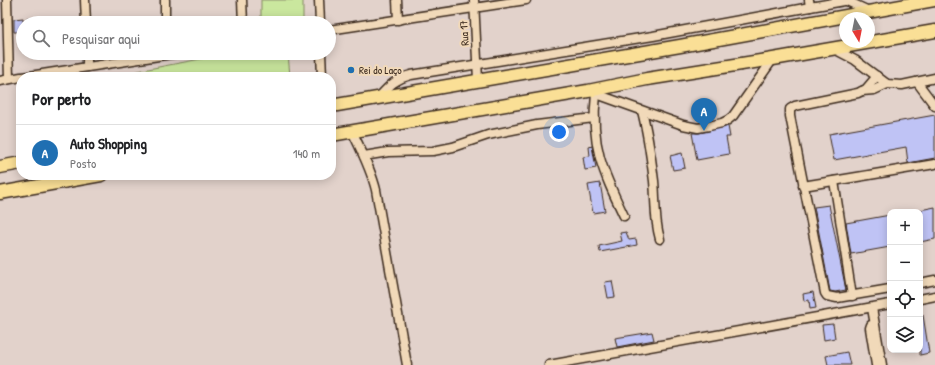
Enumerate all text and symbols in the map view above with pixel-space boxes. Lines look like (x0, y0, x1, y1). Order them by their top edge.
north arrow (839, 12, 875, 48)
search box (16, 16, 336, 60)
street label: Rua 17 (456, 20, 472, 46)
icon: search (30, 27, 52, 49)
text: Pesquisar aqui (62, 28, 140, 49)
place label: Rei do Laço (359, 63, 402, 77)
marker: Rei do Laço (346, 65, 356, 75)
text: Por perto (32, 87, 91, 110)
pin: A (691, 98, 717, 131)
your location (549, 122, 569, 142)
text: Auto Shopping (70, 133, 147, 154)
text: A (42, 144, 48, 162)
text: 140 m (293, 144, 320, 162)
text: Posto (70, 154, 96, 172)
map controls (887, 209, 923, 353)
button: + (887, 209, 923, 245)
button: − (887, 245, 923, 281)
button: locate (887, 281, 923, 317)
button: layers (887, 317, 923, 353)

